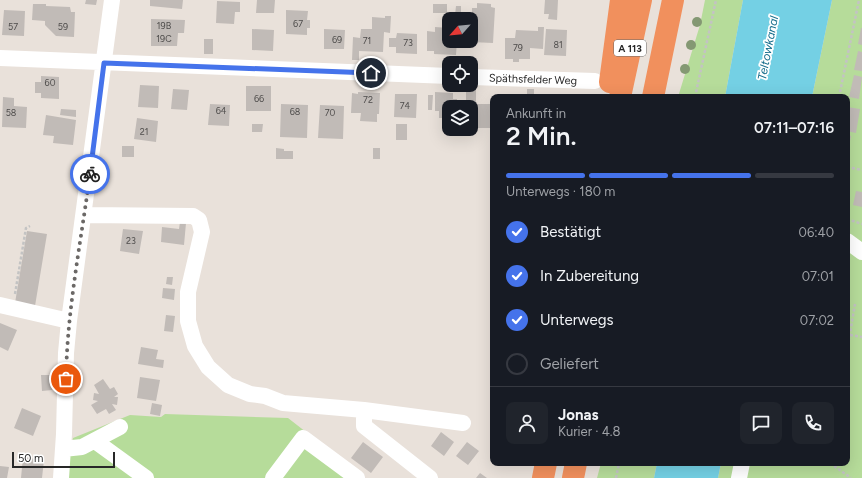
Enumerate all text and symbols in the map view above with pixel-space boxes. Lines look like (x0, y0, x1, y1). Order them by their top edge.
north arrow (442, 12, 478, 48)
map controls (442, 12, 478, 136)
water label: Teltowkanal (755, 14, 781, 81)
house number: 67 (293, 18, 303, 29)
house number: 19B (157, 20, 172, 31)
house number: 57 (8, 21, 18, 32)
house number: 59 (58, 21, 68, 32)
house number: 19C (156, 33, 172, 44)
house number: 69 (332, 34, 342, 45)
house number: 71 (363, 35, 371, 46)
house number: 73 (403, 37, 413, 48)
house number: 81 (553, 39, 563, 50)
road number: A 113 (614, 40, 646, 56)
house number: 79 (513, 42, 523, 53)
pin (354, 56, 388, 90)
button: locate (442, 56, 478, 92)
icon: home (360, 62, 382, 84)
street label: Späthsfelder Weg (489, 71, 577, 88)
house number: 60 (45, 77, 56, 88)
house number: 66 (254, 93, 264, 104)
house number: 72 (363, 94, 373, 105)
house number: 74 (400, 100, 411, 111)
button: layers (442, 100, 478, 136)
house number: 64 (216, 105, 227, 116)
house number: 68 (290, 106, 301, 117)
text: Ankunft in (506, 106, 566, 121)
house number: 58 (6, 107, 17, 118)
house number: 70 (325, 107, 336, 118)
text: 07:11–07:16 (754, 119, 834, 137)
text: 2 Min. (506, 120, 577, 152)
house number: 21 (140, 126, 148, 137)
courier (70, 154, 110, 194)
icon: bike (79, 163, 101, 185)
text: Unterwegs · 180 m (506, 184, 615, 199)
icon: check (506, 221, 528, 243)
text: Bestätigt (540, 223, 601, 241)
text: 06:40 (799, 225, 834, 240)
house number: 23 (126, 235, 136, 246)
icon: check (506, 265, 528, 287)
text: In Zubereitung (540, 267, 639, 285)
text: 07:01 (802, 269, 834, 284)
icon: check (506, 309, 528, 331)
text: Unterwegs (540, 311, 613, 329)
text: 07:02 (800, 313, 834, 328)
text: Geliefert (540, 355, 599, 373)
pin (49, 362, 83, 396)
icon: bag (55, 368, 77, 390)
button: person (506, 402, 548, 444)
button: chat (740, 402, 782, 444)
button: phone (792, 402, 834, 444)
text: Jonas (558, 406, 599, 424)
text: Kurier · 4.8 (558, 424, 621, 439)
scale bar (12, 450, 115, 469)
text: 50 m (18, 452, 43, 465)

